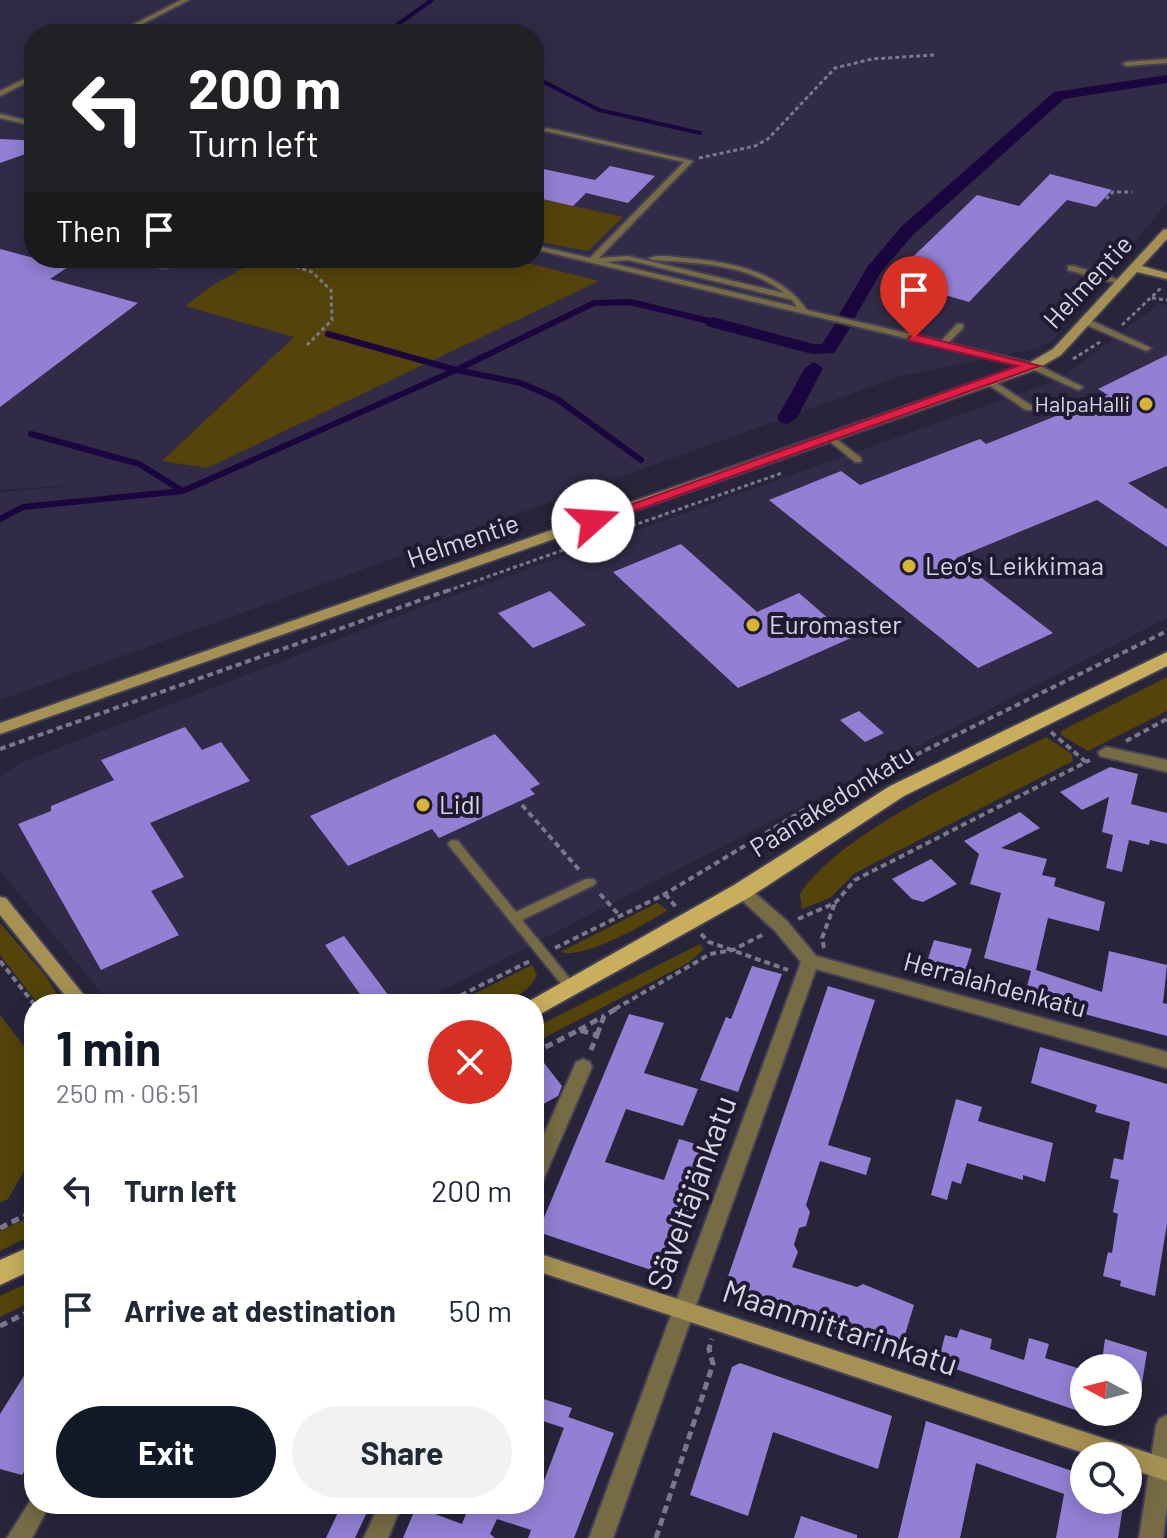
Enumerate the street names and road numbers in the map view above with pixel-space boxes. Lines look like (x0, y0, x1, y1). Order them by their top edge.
street label: Helmentie (1036, 228, 1138, 334)
street label: Helmentie (403, 506, 522, 573)
street label: Paanakedonkatu (744, 737, 919, 863)
street label: Herralahdenkatu (901, 944, 1090, 1023)
street label: Säveltäjänkatu (637, 1090, 743, 1295)
street label: Maanmittarinkatu (718, 1270, 963, 1382)

